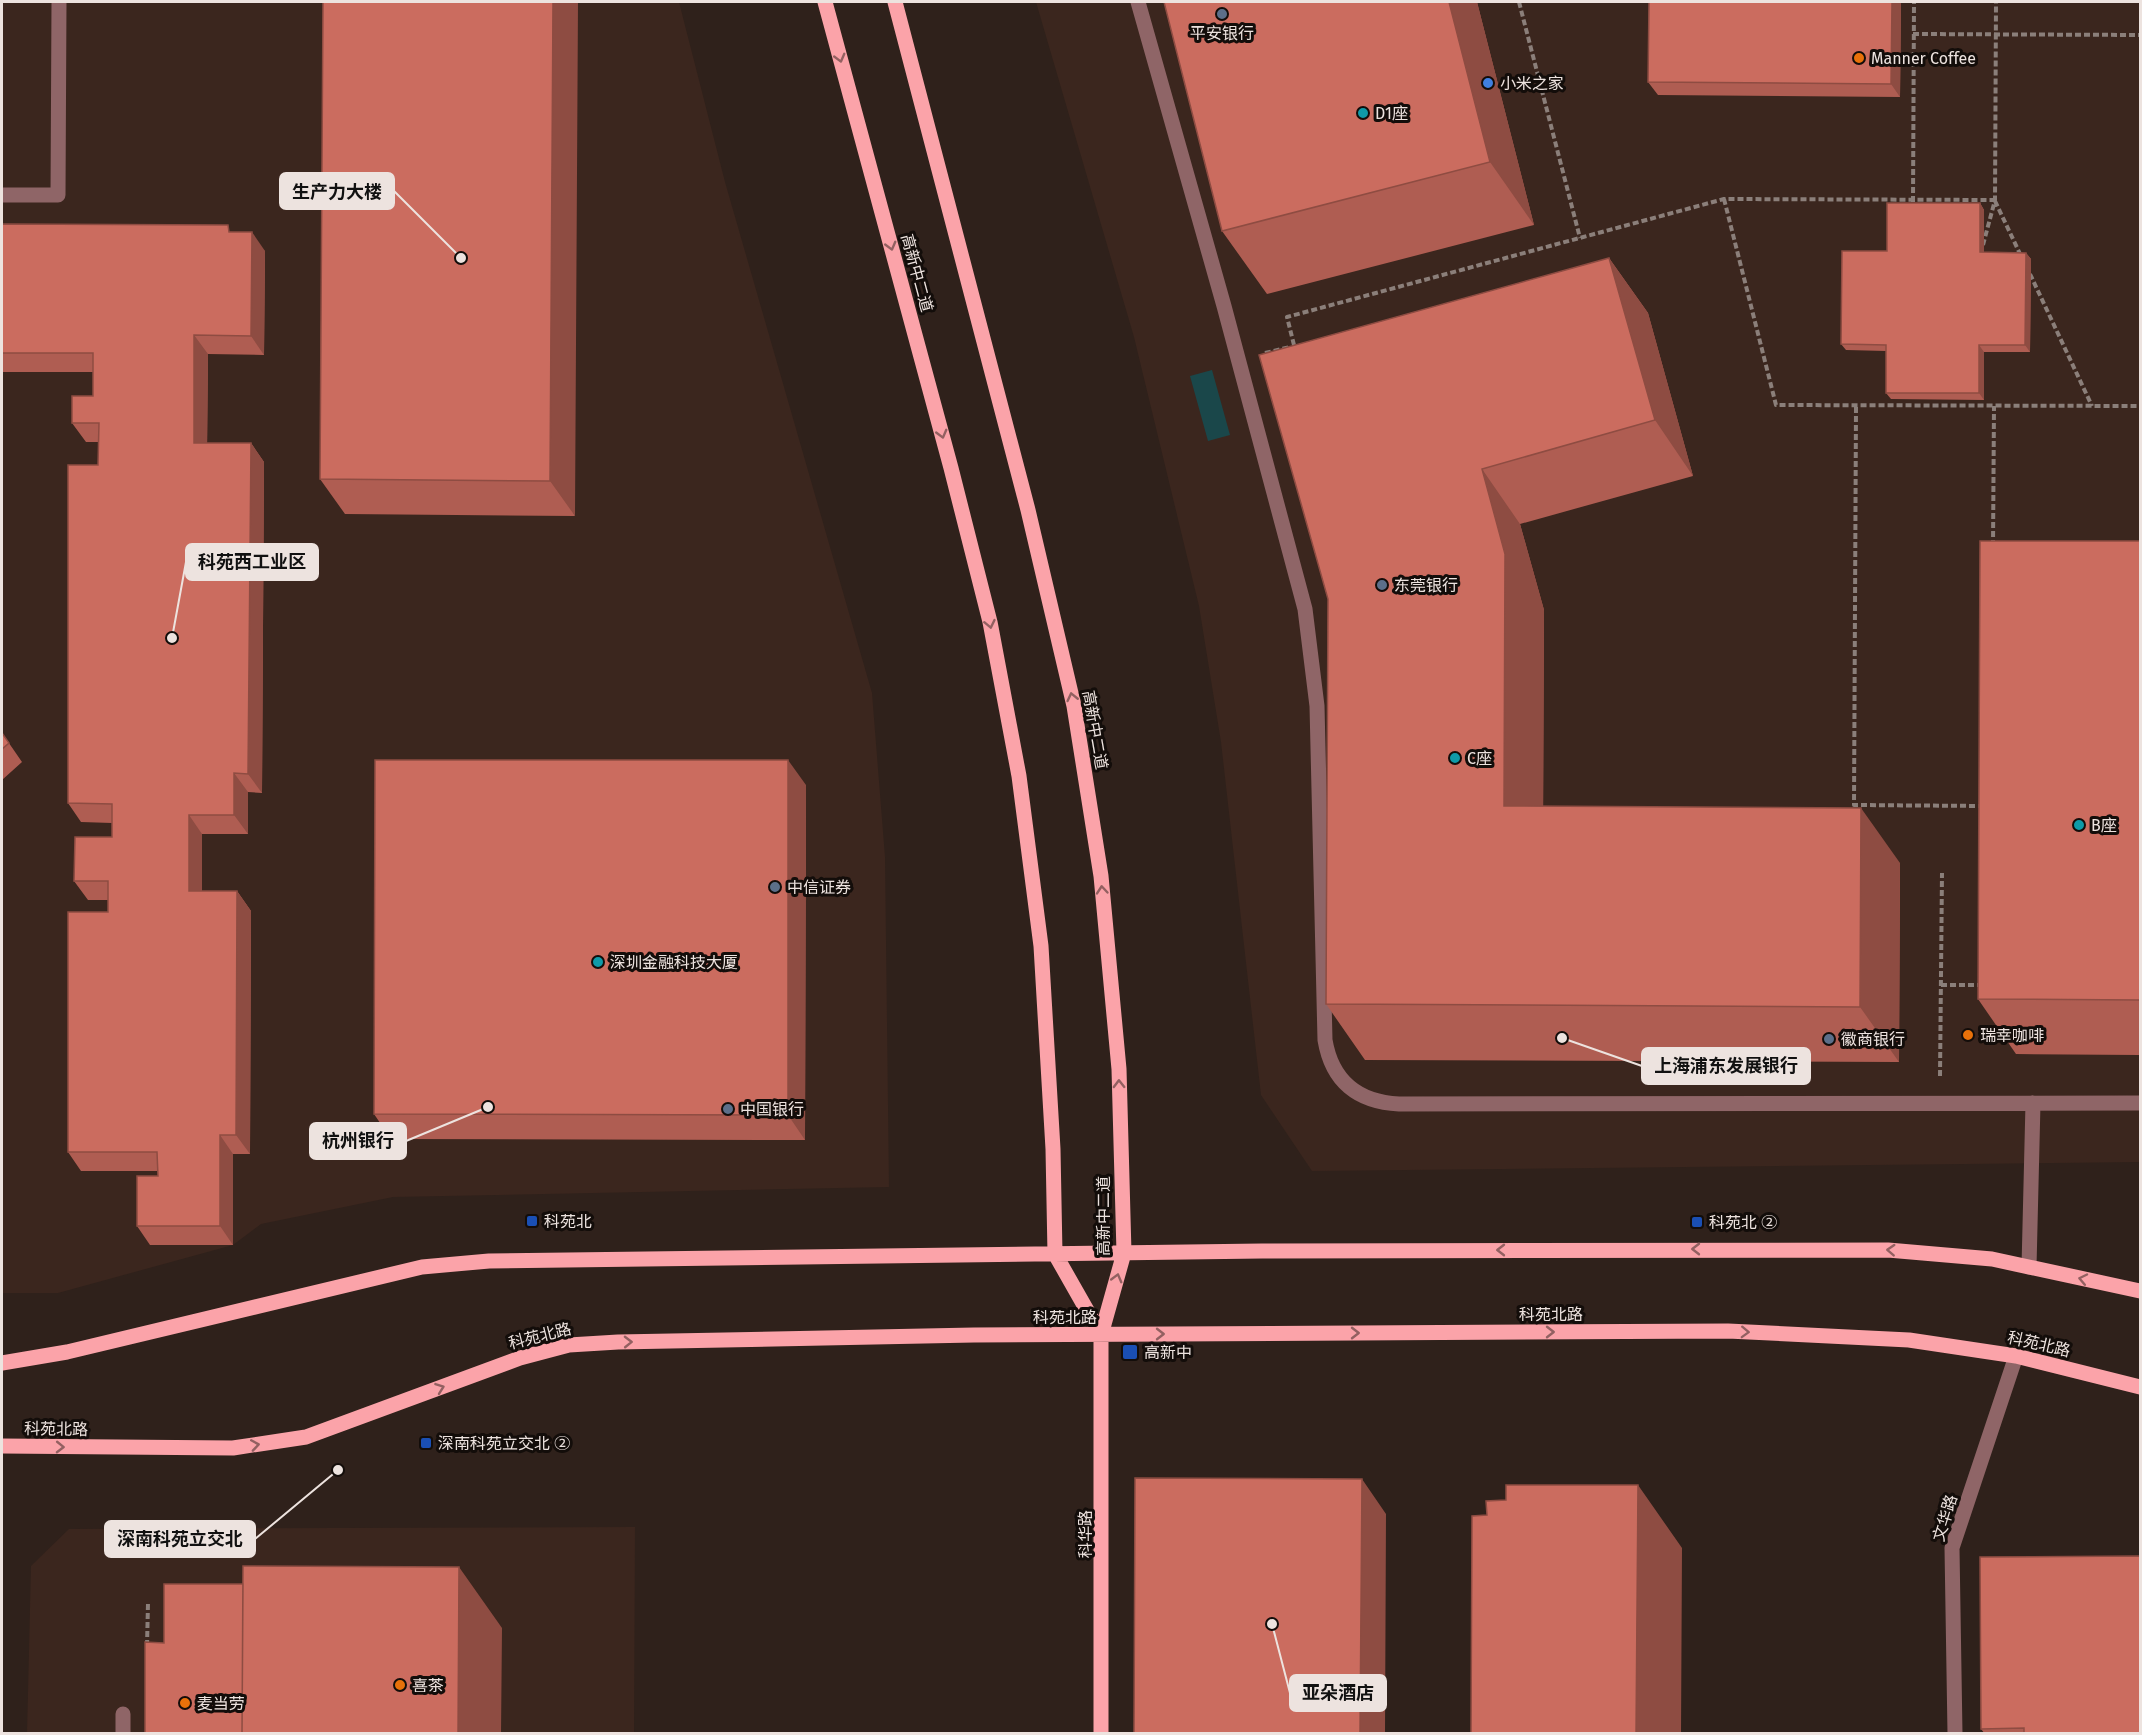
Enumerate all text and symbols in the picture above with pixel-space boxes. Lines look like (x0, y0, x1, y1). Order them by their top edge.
marker: 平安银行 (1215, 7, 1229, 21)
place label: 平安银行 (1190, 24, 1254, 43)
place label: Manner Coffee (1871, 49, 1976, 68)
marker: Manner Coffee (1852, 51, 1866, 65)
one-way arrow (833, 52, 845, 63)
place label: 小米之家 (1500, 74, 1564, 93)
marker: 小米之家 (1481, 76, 1495, 90)
place label: D1座 (1375, 104, 1408, 123)
marker: D1座 (1356, 106, 1370, 120)
callout: 生产力大楼 (280, 173, 394, 209)
text: 生产力大楼 (292, 181, 382, 203)
street label: 高新中二道 (897, 232, 937, 314)
one-way arrow (884, 240, 896, 251)
one-way arrow (935, 429, 948, 439)
callout: 科苑西工业区 (186, 544, 318, 580)
text: 科苑西工业区 (198, 551, 306, 573)
place label: 东莞银行 (1394, 576, 1458, 595)
marker: 东莞银行 (1375, 578, 1389, 592)
one-way arrow (982, 618, 995, 628)
street label: 高新中二道 (1079, 689, 1111, 771)
one-way arrow (1066, 693, 1079, 703)
place label: C座 (1467, 749, 1492, 768)
marker: C座 (1448, 751, 1462, 765)
place label: B座 (2091, 816, 2117, 835)
marker: B座 (2072, 818, 2086, 832)
place label: 中信证券 (787, 878, 851, 897)
marker: 中信证券 (768, 880, 782, 894)
one-way arrow (1096, 885, 1109, 895)
place label: 深圳金融科技大厦 (610, 953, 738, 972)
marker: 深圳金融科技大厦 (591, 955, 605, 969)
place label: 瑞幸咖啡 (1980, 1026, 2044, 1045)
marker: 瑞幸咖啡 (1961, 1028, 1975, 1042)
place label: 徽商银行 (1841, 1030, 1905, 1049)
marker: 徽商银行 (1822, 1032, 1836, 1046)
callout: 上海浦东发展银行 (1642, 1048, 1810, 1084)
text: 上海浦东发展银行 (1654, 1055, 1798, 1077)
one-way arrow (1113, 1080, 1126, 1089)
place label: 中国银行 (740, 1100, 804, 1119)
marker: 中国银行 (721, 1102, 735, 1116)
callout: 杭州银行 (310, 1123, 406, 1159)
text: 杭州银行 (322, 1130, 394, 1152)
street label: 高新中二道 (1094, 1176, 1113, 1256)
place label: 科苑北 (544, 1212, 592, 1231)
place label: 科苑北 ② (1709, 1213, 1777, 1232)
marker: 科苑北 (525, 1214, 539, 1228)
marker: 科苑北 ② (1690, 1215, 1704, 1229)
one-way arrow (1691, 1243, 1700, 1255)
one-way arrow (1496, 1244, 1505, 1256)
one-way arrow (1886, 1244, 1895, 1257)
one-way arrow (1110, 1273, 1122, 1284)
one-way arrow (2079, 1273, 2089, 1286)
street label: 科苑北路 (1519, 1305, 1583, 1324)
street label: 科苑北路 (1033, 1308, 1097, 1327)
street label: 科苑北路 (507, 1319, 573, 1353)
one-way arrow (1740, 1325, 1749, 1338)
one-way arrow (1545, 1326, 1554, 1338)
one-way arrow (1350, 1327, 1359, 1339)
one-way arrow (1155, 1328, 1164, 1340)
street label: 科苑北路 (2006, 1328, 2072, 1360)
one-way arrow (624, 1336, 633, 1348)
marker: 高新中 (1121, 1343, 1139, 1361)
place label: 高新中 (1144, 1343, 1192, 1362)
one-way arrow (434, 1382, 445, 1395)
street label: 科苑北路 (24, 1419, 88, 1439)
place label: 深南科苑立交北 ② (438, 1434, 570, 1453)
marker: 深南科苑立交北 ② (419, 1436, 433, 1450)
one-way arrow (249, 1439, 259, 1452)
one-way arrow (55, 1441, 64, 1453)
street label: 文华路 (1929, 1492, 1961, 1544)
street label: 科华路 (1076, 1510, 1095, 1558)
callout: 深南科苑立交北 (105, 1521, 255, 1557)
text: 深南科苑立交北 (117, 1528, 243, 1550)
callout: 亚朵酒店 (1290, 1675, 1386, 1711)
place label: 喜茶 (412, 1676, 444, 1695)
marker: 喜茶 (393, 1678, 407, 1692)
text: 亚朵酒店 (1302, 1682, 1374, 1704)
place label: 麦当劳 (197, 1694, 245, 1713)
marker: 麦当劳 (178, 1696, 192, 1710)

